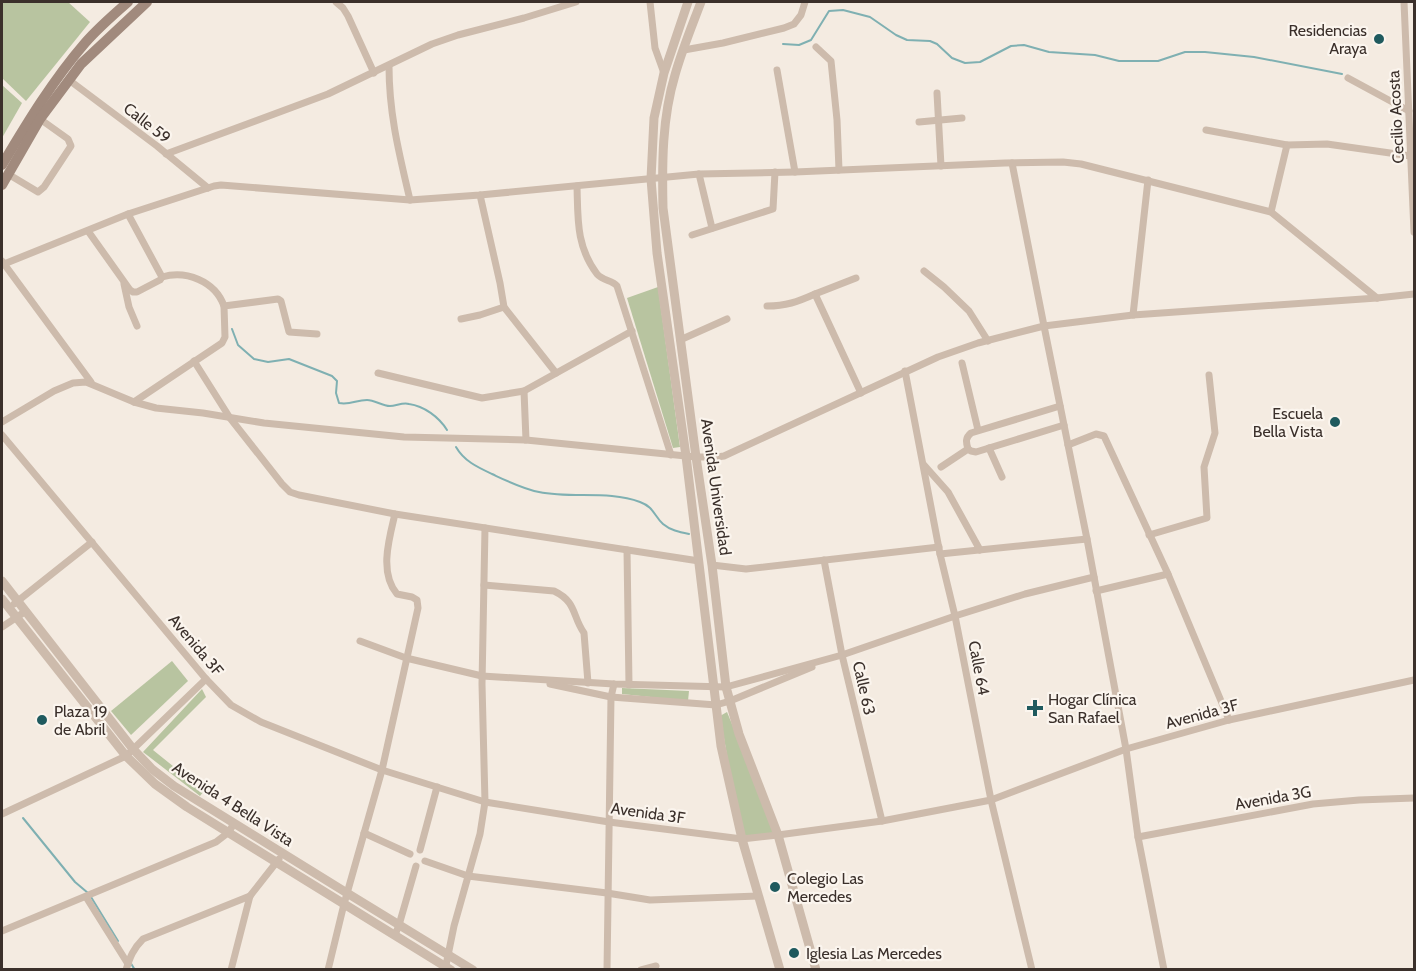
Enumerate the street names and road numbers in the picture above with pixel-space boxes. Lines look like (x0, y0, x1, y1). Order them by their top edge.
street label: Cecilio Acosta (1384, 70, 1408, 164)
street label: Calle 59 (120, 99, 174, 147)
street label: Avenida Universidad (697, 417, 735, 557)
street label: Avenida 3F (165, 610, 228, 680)
street label: Calle 64 (964, 639, 994, 697)
street label: Calle 63 (849, 659, 879, 717)
street label: Avenida 3F (1163, 695, 1241, 733)
street label: Avenida 4 Bella Vista (169, 758, 297, 850)
street label: Avenida 3G (1233, 782, 1313, 814)
street label: Avenida 3F (610, 798, 687, 828)

